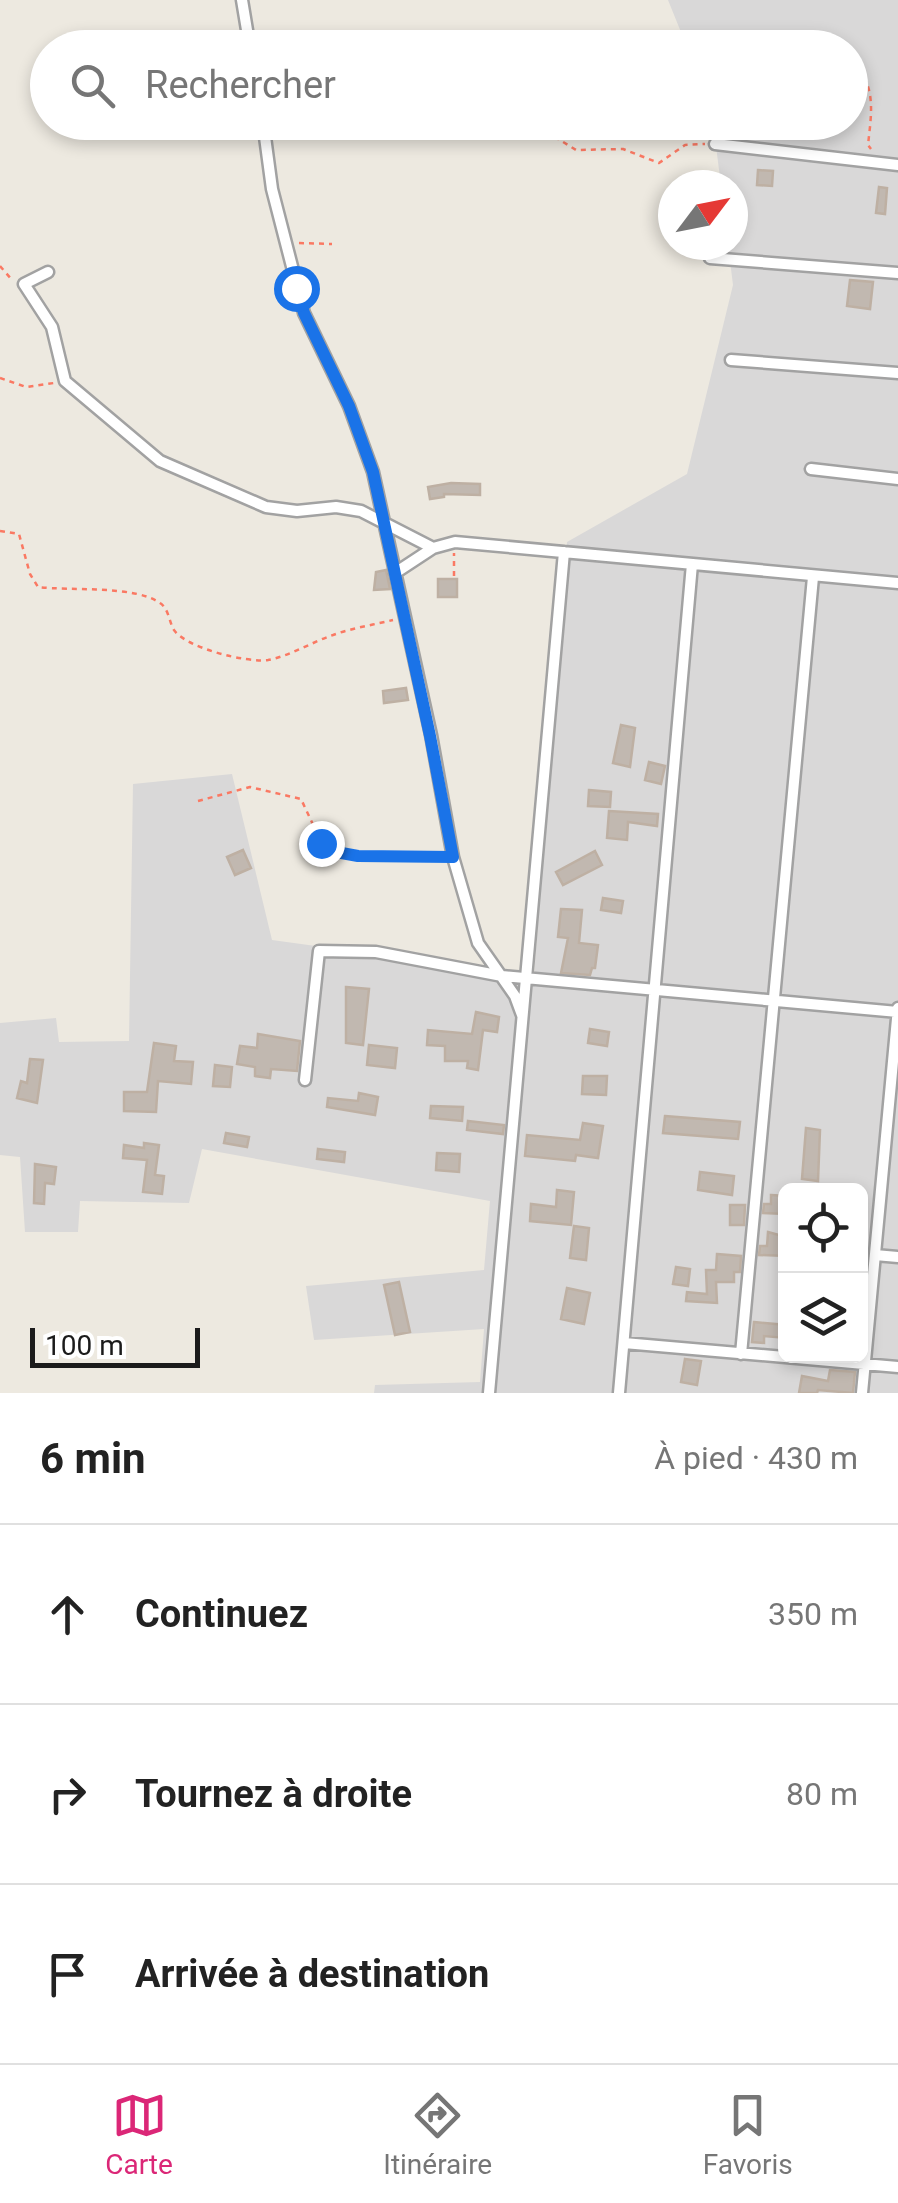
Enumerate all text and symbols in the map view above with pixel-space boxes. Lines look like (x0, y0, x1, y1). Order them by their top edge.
search box (30, 30, 868, 140)
icon: search (65, 58, 120, 113)
text: Rechercher (145, 63, 336, 107)
north arrow (658, 170, 748, 260)
route start (274, 266, 320, 312)
route end (299, 821, 345, 867)
map controls (778, 1183, 868, 1363)
button: locate (778, 1183, 868, 1273)
button: layers (778, 1273, 868, 1363)
scale bar (30, 1323, 200, 1368)
text: 100 m (45, 1329, 124, 1362)
text: 6 min (40, 1434, 146, 1483)
text: À pied · 430 m (654, 1439, 858, 1477)
icon: ahead (40, 1587, 95, 1642)
text: Continuez (135, 1592, 308, 1636)
text: 350 m (768, 1595, 858, 1633)
icon: right (40, 1767, 95, 1822)
text: Tournez à droite (135, 1772, 412, 1816)
text: 80 m (786, 1775, 858, 1813)
icon: arrive (40, 1947, 95, 2002)
text: Arrivée à destination (135, 1952, 489, 1996)
tab: Carte (105, 2088, 173, 2181)
tab: Itinéraire (383, 2088, 492, 2181)
tab: Favoris (703, 2088, 793, 2181)

